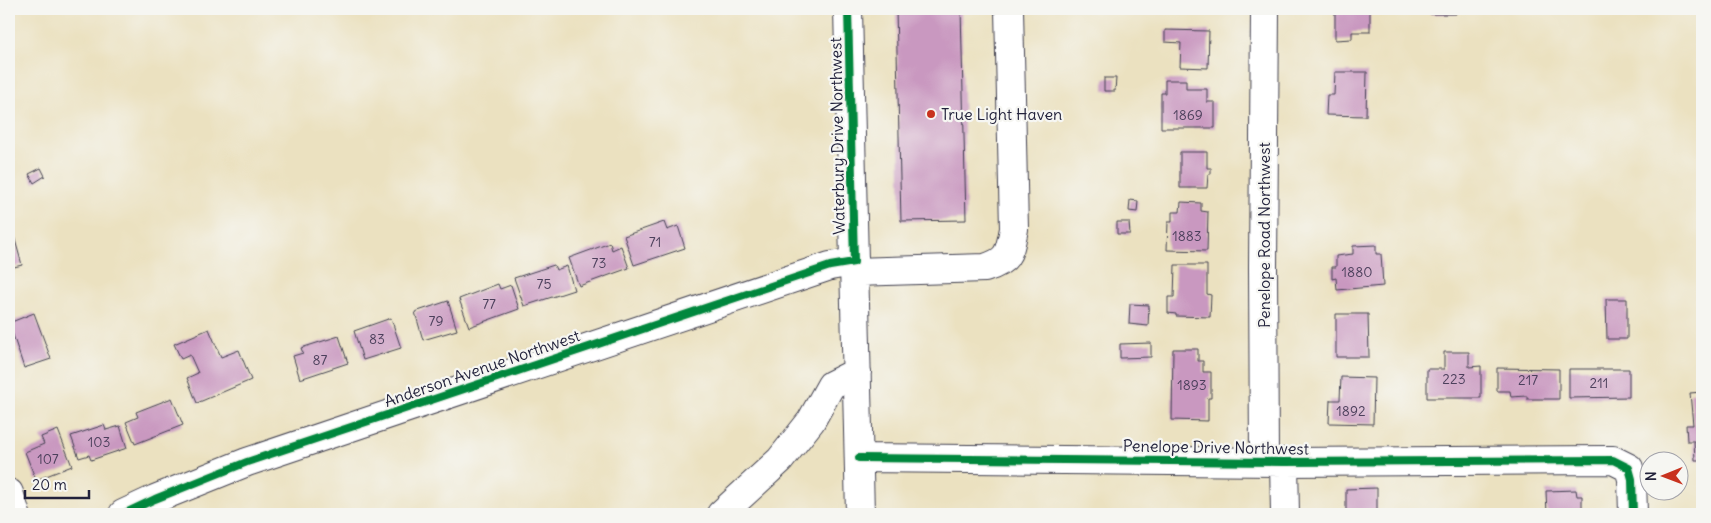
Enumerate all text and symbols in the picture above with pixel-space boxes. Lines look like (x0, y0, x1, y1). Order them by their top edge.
street label: Waterbury Drive Northwest (825, 36, 849, 235)
place label: True Light Haven (941, 104, 1062, 124)
house number: 1869 (1173, 106, 1203, 124)
marker: True Light Haven (925, 108, 937, 120)
street label: Penelope Road Northwest (1254, 141, 1274, 328)
house number: 1883 (1172, 227, 1202, 245)
house number: 71 (649, 233, 661, 251)
house number: 73 (592, 254, 606, 272)
house number: 1880 (1342, 263, 1372, 281)
house number: 75 (537, 275, 551, 293)
house number: 77 (482, 295, 496, 313)
house number: 79 (429, 312, 443, 330)
street label: Anderson Avenue Northwest (382, 325, 583, 411)
house number: 83 (369, 330, 385, 348)
house number: 87 (313, 351, 328, 369)
house number: 223 (1442, 370, 1466, 388)
house number: 217 (1518, 371, 1538, 389)
house number: 211 (1590, 374, 1608, 392)
house number: 1893 (1177, 376, 1207, 394)
house number: 1892 (1336, 402, 1366, 420)
house number: 103 (88, 433, 110, 451)
street label: Penelope Drive Northwest (1123, 435, 1310, 459)
house number: 107 (37, 450, 59, 468)
north arrow (1638, 450, 1688, 500)
scale bar (25, 468, 89, 500)
text: N (1642, 471, 1660, 481)
text: 20 m (32, 475, 67, 494)

